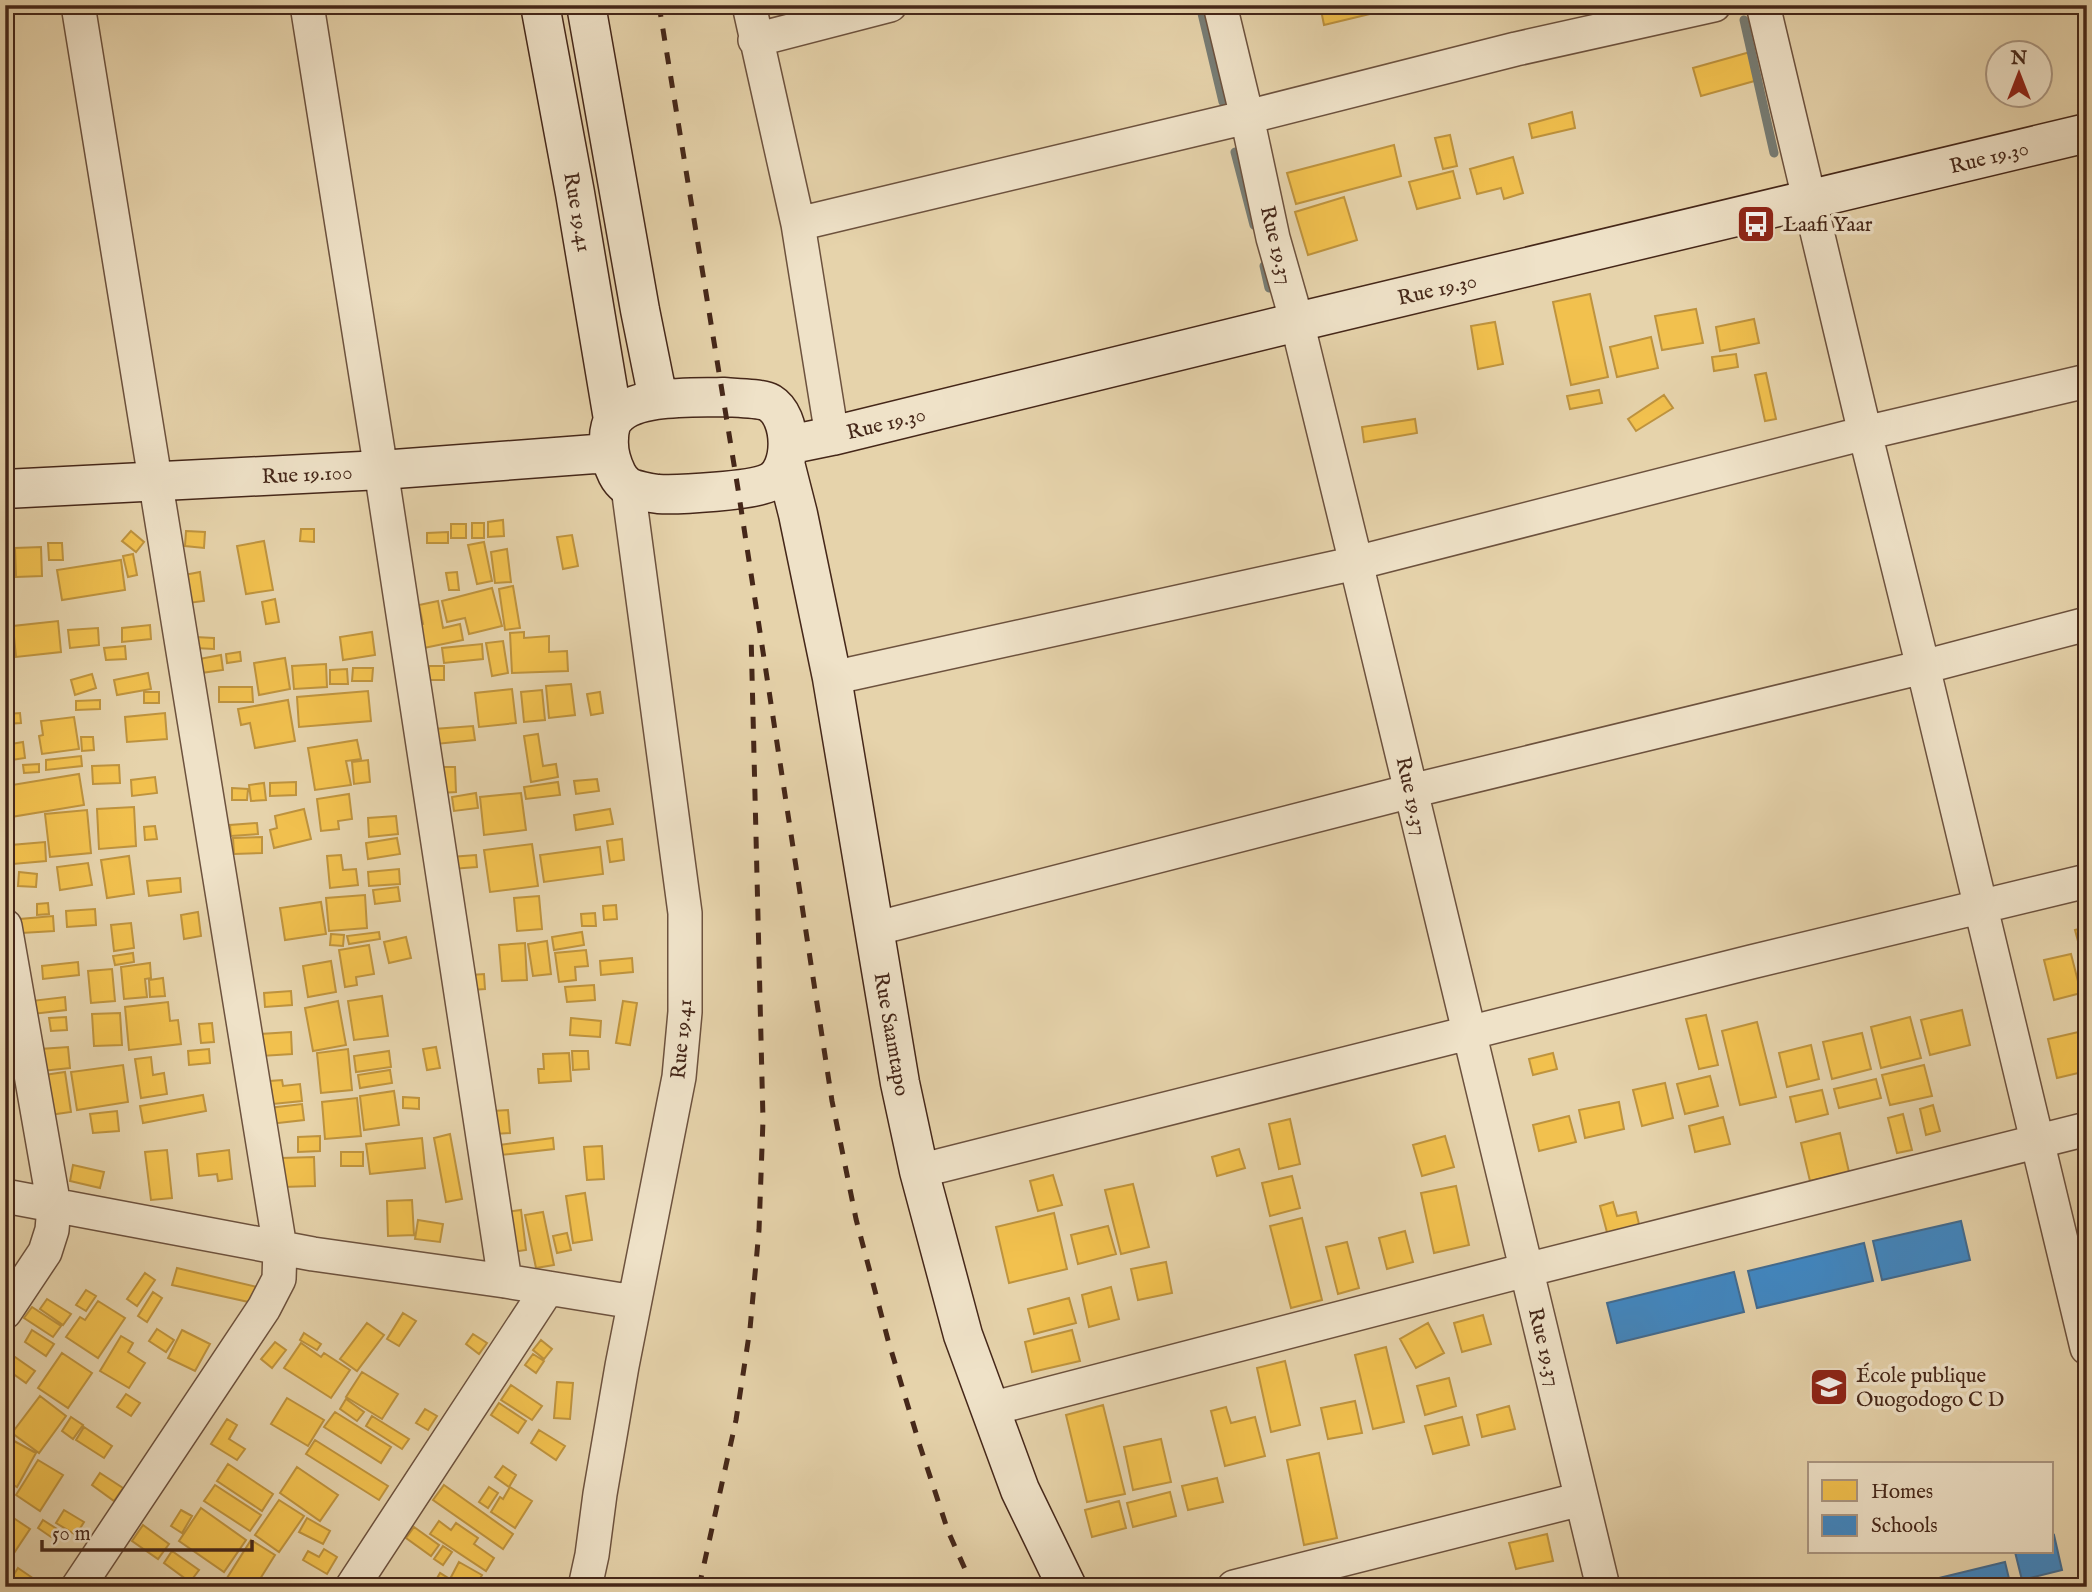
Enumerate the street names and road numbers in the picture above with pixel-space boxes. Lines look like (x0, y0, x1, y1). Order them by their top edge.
street label: Rue 19.30 (1947, 136, 2032, 181)
street label: Rue 19.41 (556, 170, 597, 254)
street label: Rue 19.37 (1253, 203, 1298, 288)
street label: Rue 19.30 (1395, 268, 1480, 313)
street label: Rue 19.30 (844, 402, 929, 447)
street label: Rue 19.100 (261, 460, 353, 491)
street label: Rue 19.37 (1388, 754, 1433, 838)
street label: Rue Saamtapo (866, 970, 915, 1098)
street label: Rue 19.41 (666, 998, 699, 1081)
street label: Rue 19.37 (1521, 1305, 1566, 1390)

